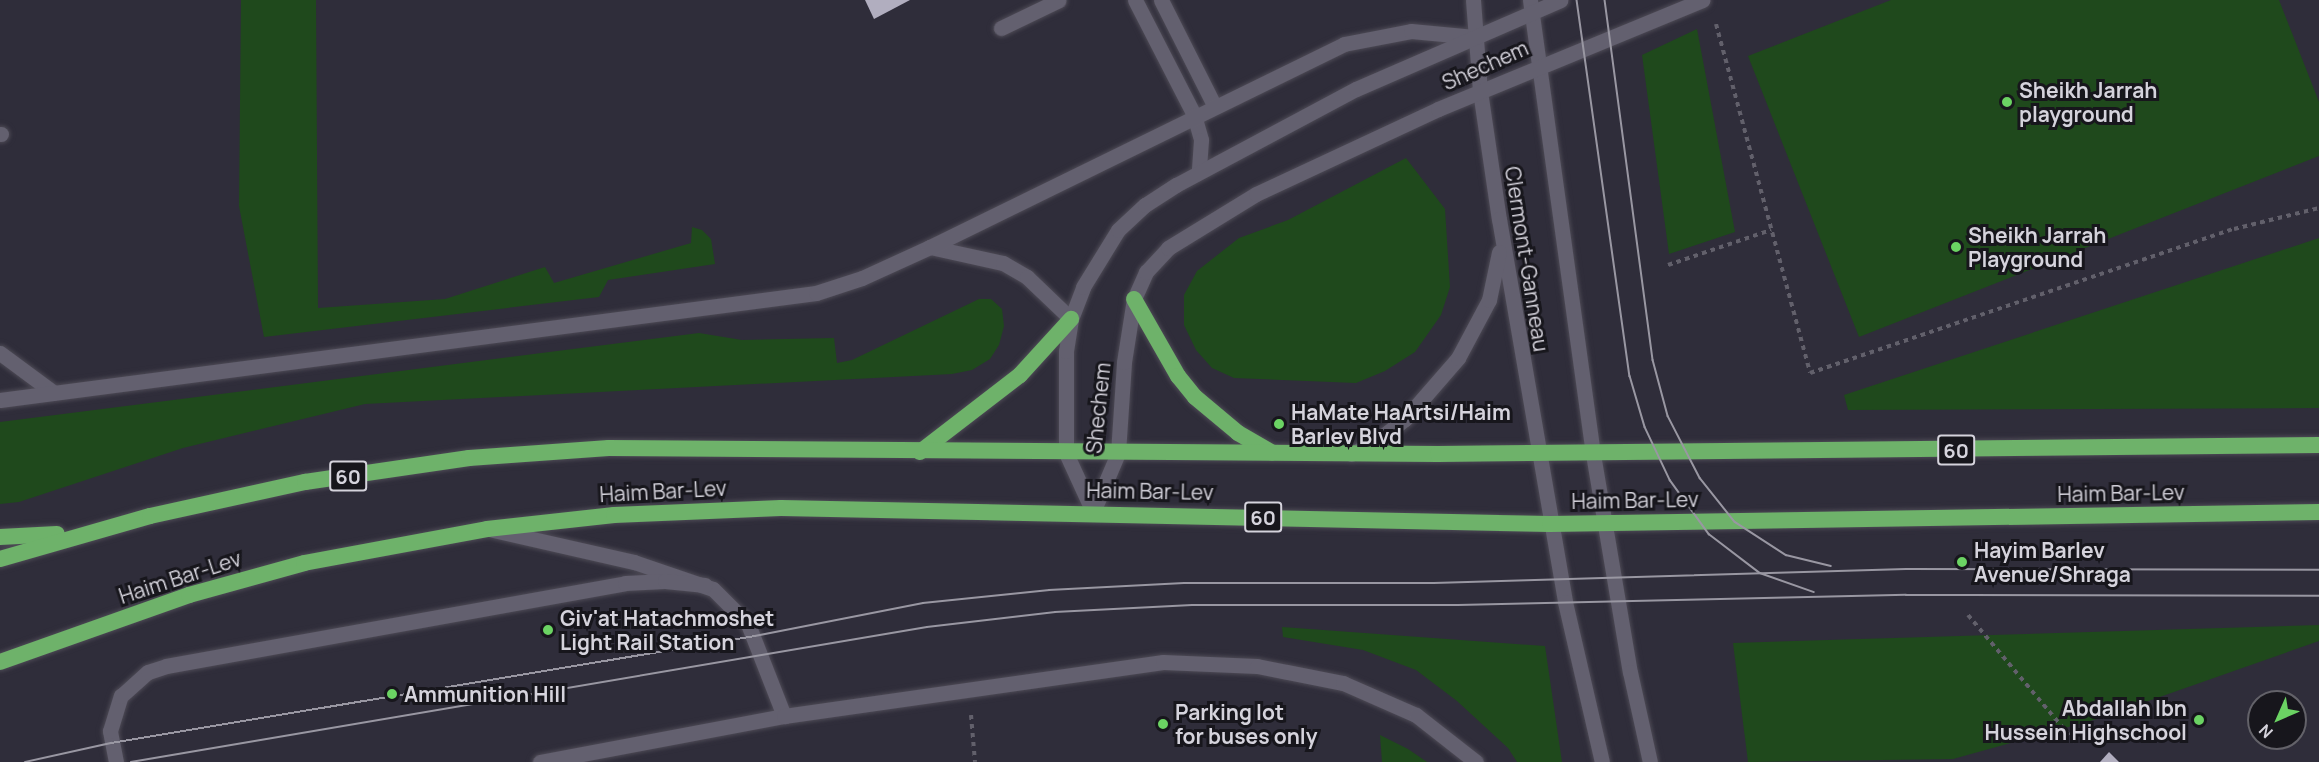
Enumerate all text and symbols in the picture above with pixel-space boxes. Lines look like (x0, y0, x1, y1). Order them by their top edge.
street label: Shechem (1438, 35, 1532, 95)
place label: Sheikh Jarrah playground (2019, 77, 2157, 127)
marker: Sheikh Jarrah playground (2000, 95, 2014, 109)
street label: Clermont-Ganneau (1500, 165, 1554, 353)
place label: Sheikh Jarrah Playground (1968, 222, 2106, 272)
marker: Sheikh Jarrah Playground (1949, 240, 1963, 254)
street label: Shechem (1081, 361, 1115, 455)
place label: HaMate HaArtsi/Haim Barlev Blvd (1291, 399, 1511, 449)
marker: HaMate HaArtsi/Haim Barlev Blvd (1272, 417, 1286, 431)
road number: 60 (1936, 433, 1976, 467)
road number: 60 (328, 459, 368, 493)
street label: Haim Bar-Lev (599, 475, 727, 507)
street label: Haim Bar-Lev (1086, 477, 1214, 505)
street label: Haim Bar-Lev (2057, 479, 2185, 507)
street label: Haim Bar-Lev (1571, 486, 1699, 514)
road number: 60 (1244, 500, 1282, 534)
place label: Hayim Barlev Avenue/Shraga (1974, 537, 2131, 587)
street label: Haim Bar-Lev (116, 545, 244, 609)
marker: Hayim Barlev Avenue/Shraga (1955, 555, 1969, 569)
place label: Giv'at Hatachmoshet Light Rail Station (560, 605, 774, 655)
marker: Giv'at Hatachmoshet Light Rail Station (541, 623, 555, 637)
place label: Ammunition Hill (404, 681, 566, 707)
marker: Ammunition Hill (385, 687, 399, 701)
north arrow (2247, 690, 2307, 750)
place label: Abdallah Ibn Hussein Highschool (1985, 695, 2187, 745)
place label: Parking lot for buses only (1175, 699, 1317, 749)
marker: Abdallah Ibn Hussein Highschool (2192, 713, 2206, 727)
marker: Parking lot for buses only (1156, 717, 1170, 731)
text: N (2254, 719, 2278, 743)

